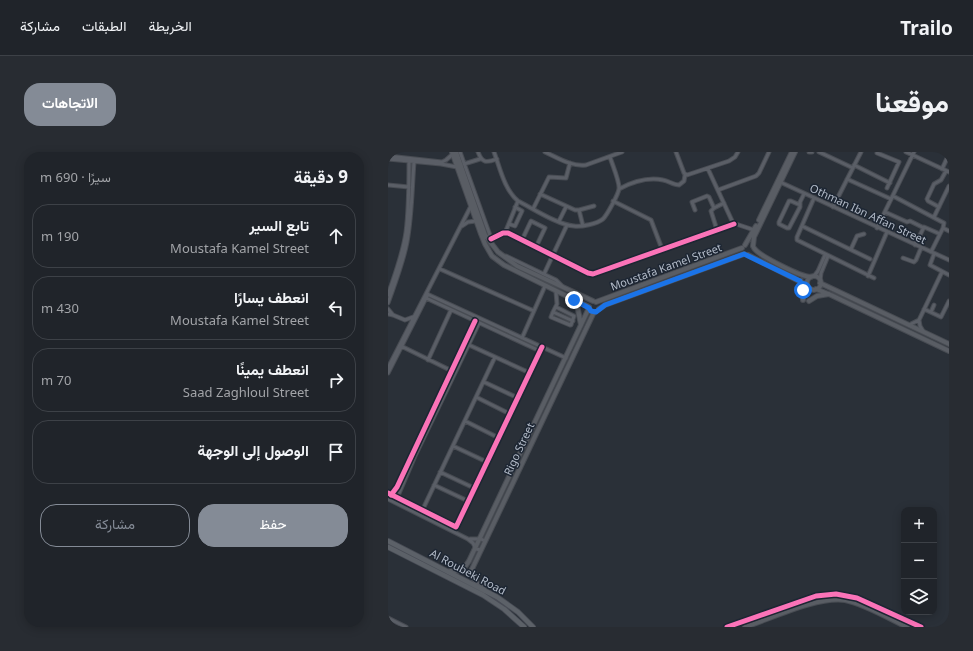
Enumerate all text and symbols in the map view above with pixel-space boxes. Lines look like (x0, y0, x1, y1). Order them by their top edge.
text: Trailo (900, 15, 953, 41)
text: مشاركة (20, 16, 60, 35)
text: الطبقات (82, 16, 126, 35)
text: الخريطة (148, 16, 192, 35)
text: موقعنا (875, 82, 949, 120)
button: الاتجاهات (24, 83, 116, 126)
text: 9 دقيقة (294, 165, 348, 188)
text: سيرًا · 690 m (40, 168, 111, 186)
street label: Othman Ibn Affan Street (808, 180, 929, 247)
text: تابع السير (249, 215, 309, 235)
icon: ahead (325, 225, 347, 247)
text: 190 m (41, 227, 79, 245)
text: Moustafa Kamel Street (170, 239, 309, 257)
street label: Moustafa Kamel Street (608, 239, 724, 294)
route start (794, 281, 812, 299)
text: انعطف يسارًا (234, 287, 309, 307)
route end (565, 291, 583, 309)
icon: left (325, 297, 347, 319)
text: 430 m (41, 299, 79, 317)
text: Moustafa Kamel Street (170, 311, 309, 329)
text: انعطف يمينًا (236, 359, 309, 379)
icon: right (325, 369, 347, 391)
text: 70 m (41, 371, 71, 389)
text: Saad Zaghloul Street (183, 383, 309, 401)
street label: Rigo Street (500, 420, 537, 478)
text: الوصول إلى الوجهة (198, 440, 309, 460)
icon: arrive (325, 441, 347, 463)
button: مشاركة (40, 504, 190, 547)
button: حفظ (198, 504, 348, 547)
map controls (901, 507, 937, 615)
button: + (901, 507, 937, 543)
button: − (901, 543, 937, 579)
street label: Al Roubeki Road (428, 545, 509, 598)
button: layers (901, 579, 937, 615)

